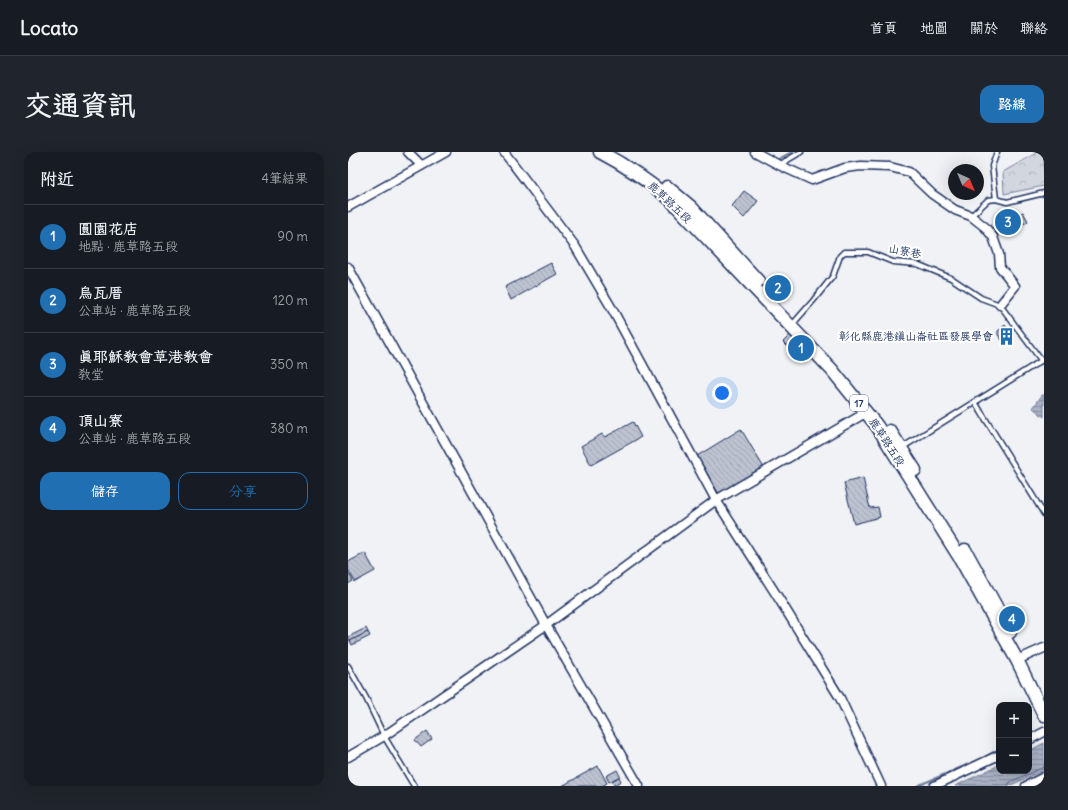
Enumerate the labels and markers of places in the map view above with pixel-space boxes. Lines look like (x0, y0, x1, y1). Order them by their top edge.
pin: 3 (995, 207, 1021, 237)
pin: 2 (765, 273, 791, 303)
building icon: 彰化縣鹿港鎮山崙社區發展學會 (996, 326, 1016, 346)
place label: 彰化縣鹿港鎮山崙社區發展學會 (839, 329, 993, 343)
pin: 1 (788, 333, 814, 363)
pin: 4 (999, 604, 1025, 634)

